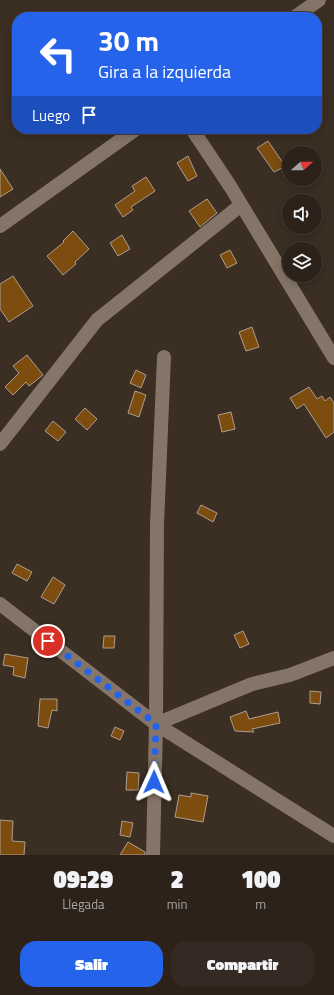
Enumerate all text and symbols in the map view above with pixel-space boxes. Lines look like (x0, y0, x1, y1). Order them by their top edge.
text: 30 m (98, 19, 159, 62)
icon: left (32, 28, 84, 80)
text: Gira a la izquierda (98, 58, 231, 85)
text: Luego (32, 104, 70, 127)
icon: arrive (78, 104, 100, 126)
north arrow (282, 146, 322, 186)
map controls (282, 146, 322, 282)
button: sound (282, 194, 322, 234)
button: layers (282, 242, 322, 282)
pin (31, 624, 65, 658)
icon: arrive (37, 630, 59, 652)
position arrow (133, 761, 175, 803)
text: 09:29 (53, 861, 113, 897)
text: 2 (170, 861, 184, 897)
text: 100 (241, 861, 280, 897)
text: Llegada (62, 894, 105, 914)
text: min (167, 894, 187, 914)
text: m (255, 894, 266, 914)
button: Salir (20, 941, 163, 987)
button: Compartir (171, 941, 314, 987)

